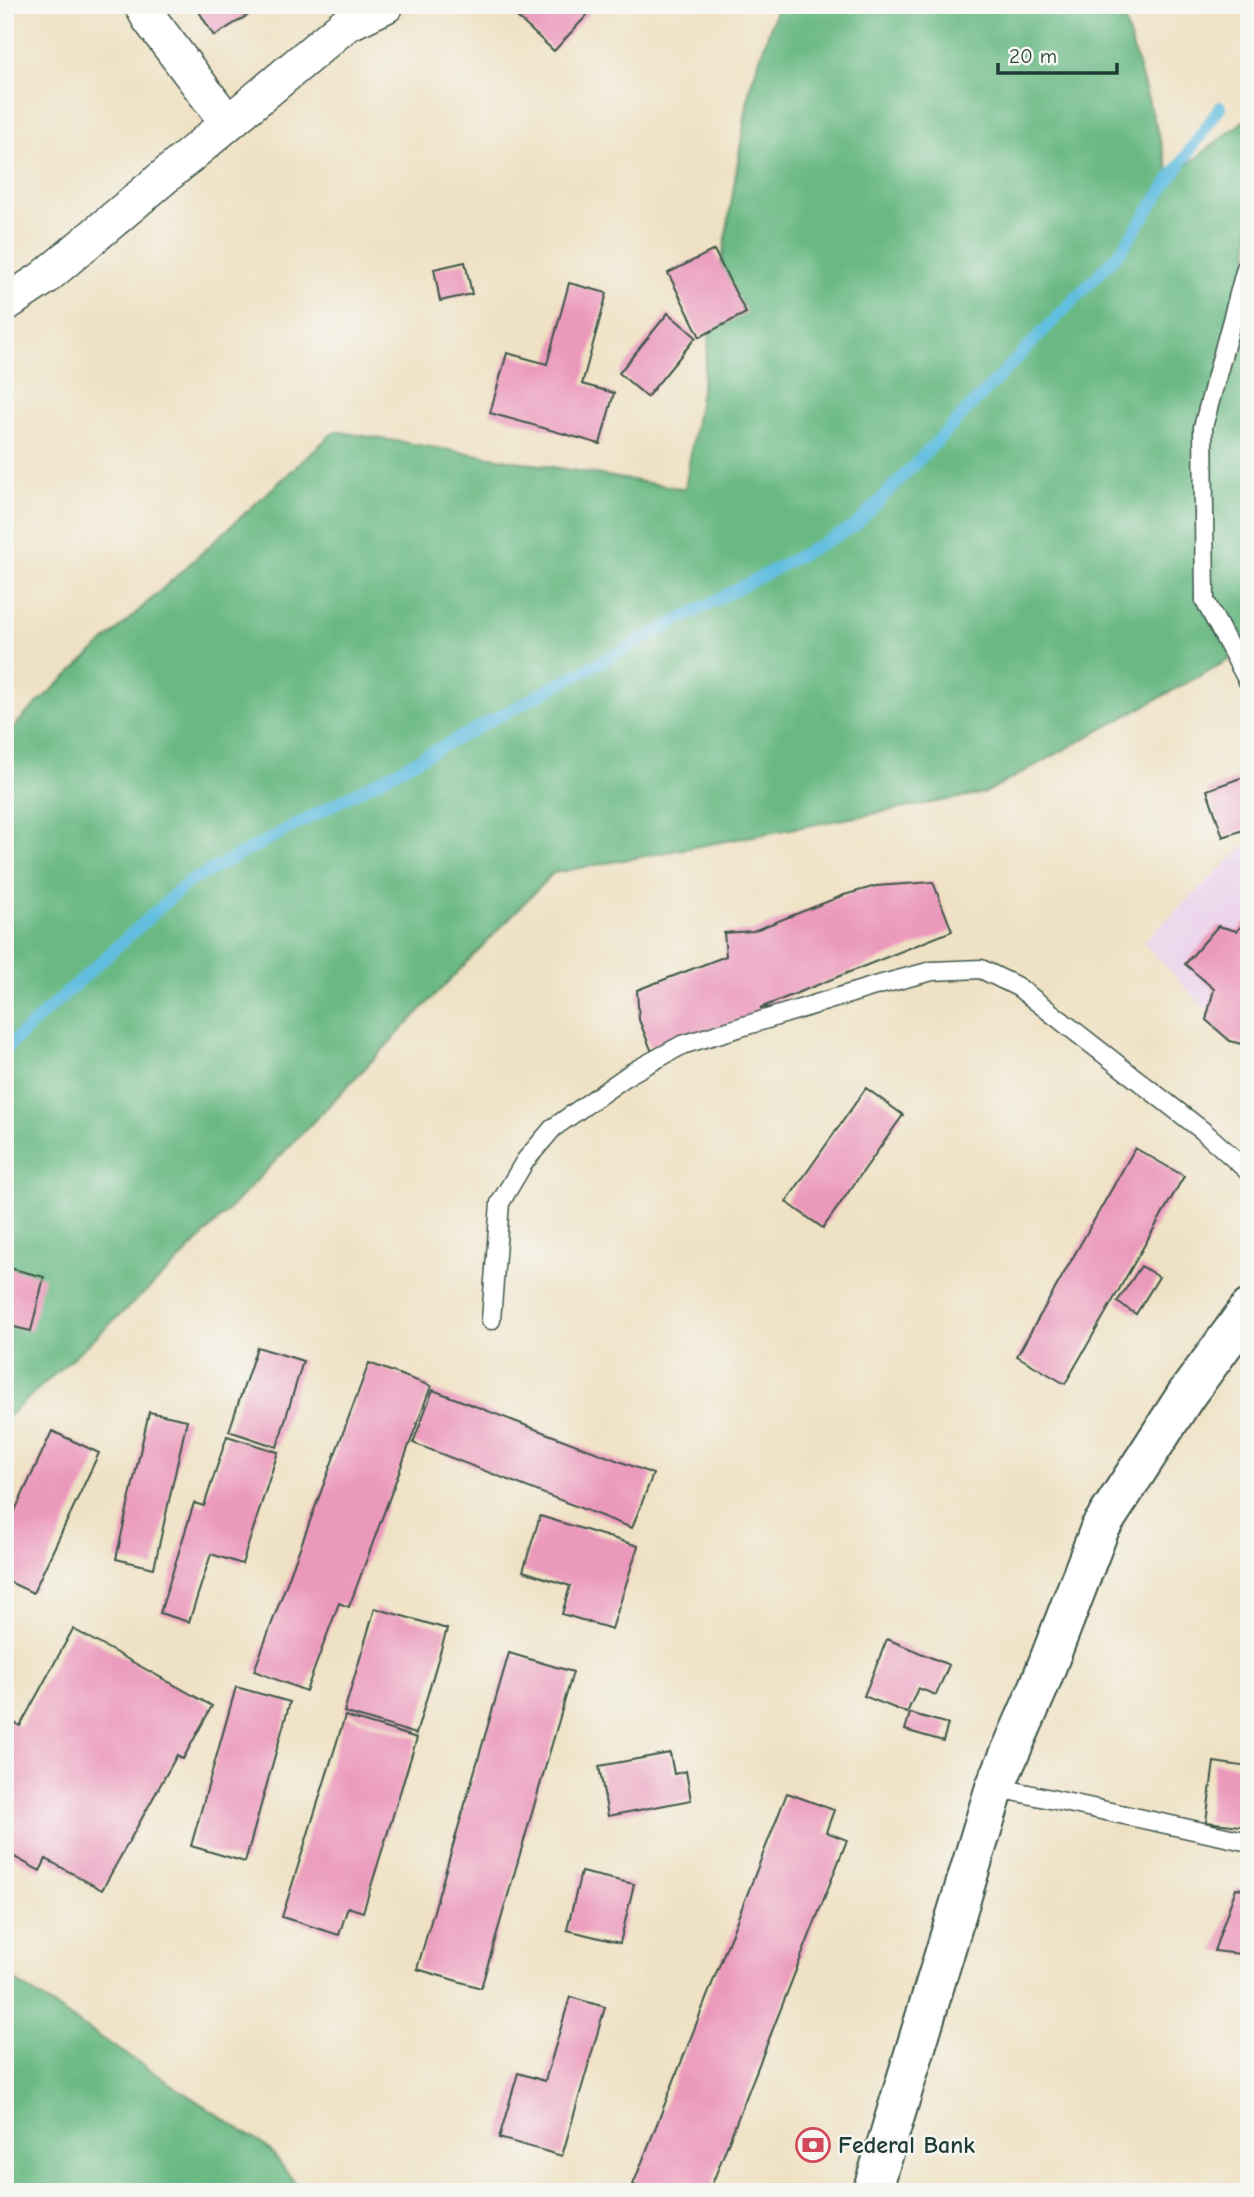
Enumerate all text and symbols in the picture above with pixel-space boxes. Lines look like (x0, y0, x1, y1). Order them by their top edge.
scale bar (998, 32, 1118, 76)
text: 20 m (1009, 44, 1057, 68)
bank icon: Federal Bank (794, 2126, 832, 2164)
place label: Federal Bank (838, 2131, 975, 2159)

